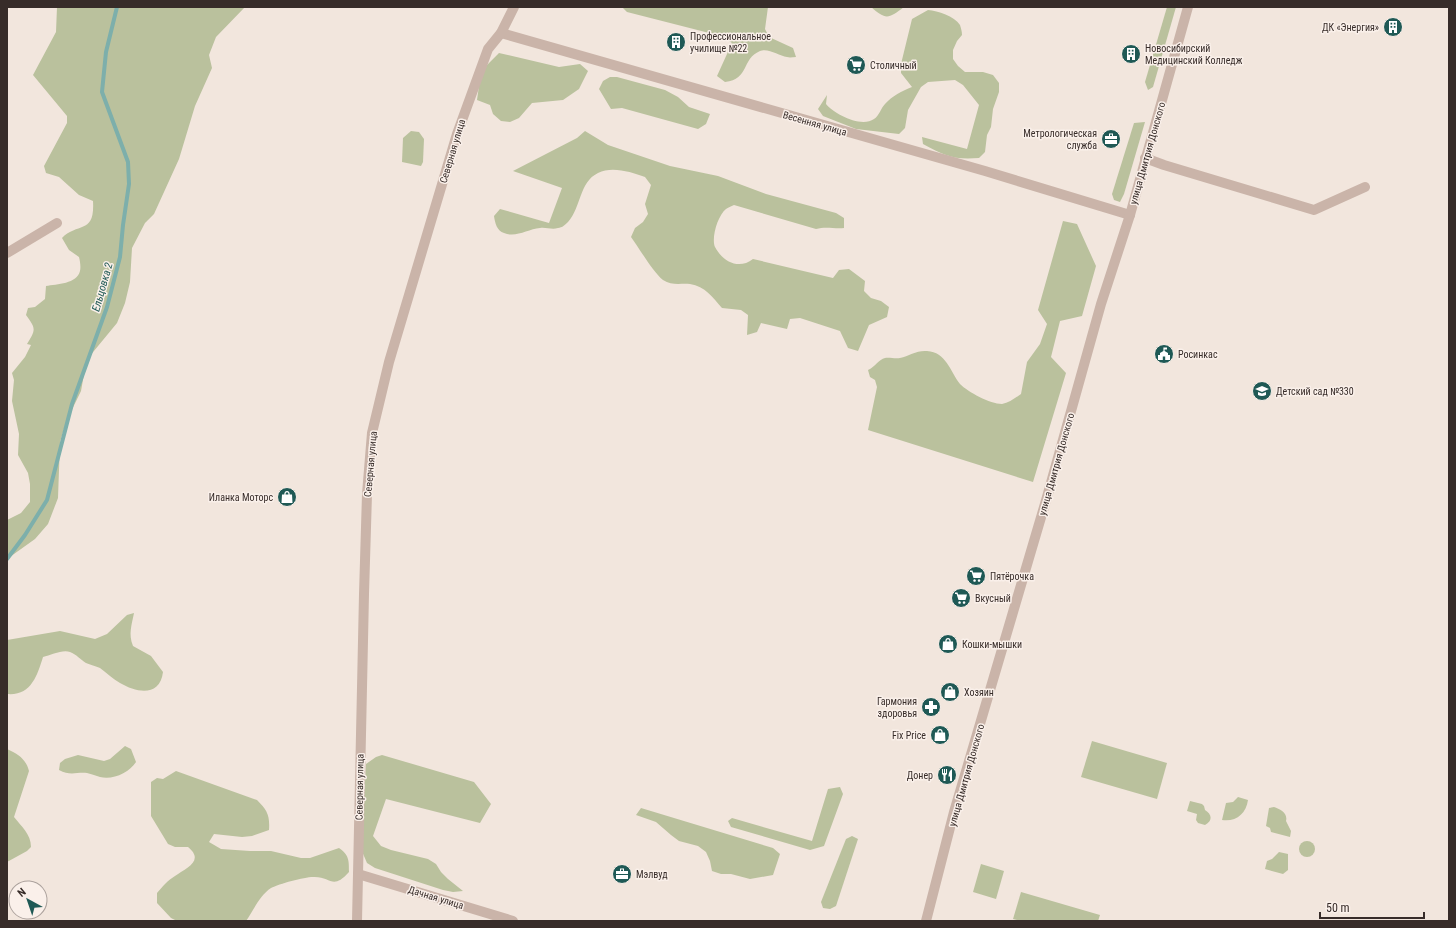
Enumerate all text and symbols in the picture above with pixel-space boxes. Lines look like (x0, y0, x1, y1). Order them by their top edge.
building icon: ДК «Энергия» (1382, 16, 1404, 38)
place label: ДК «Энергия» (1322, 22, 1379, 33)
building icon: Профессиональное училище №22 (665, 31, 687, 53)
place label: Профессиональное училище №22 (690, 31, 771, 54)
building icon: Новосибирский Медицинский Колледж (1120, 43, 1142, 65)
place label: Новосибирский Медицинский Колледж (1145, 43, 1243, 66)
supermarket icon: Столичный (845, 54, 867, 76)
place label: Столичный (870, 60, 917, 71)
street label: улица Дмитрия Донского (1128, 101, 1167, 205)
street label: Весенняя улица (782, 109, 848, 138)
street label: Северная улица (438, 118, 467, 184)
place label: Метрологическая служба (1023, 128, 1097, 151)
office icon: Метрологическая служба (1100, 128, 1122, 150)
water label: Ельцовка 2 (89, 261, 116, 313)
public building icon: Росинкас (1153, 343, 1175, 365)
place label: Росинкас (1178, 349, 1218, 360)
school or university icon: Детский сад №330 (1251, 380, 1273, 402)
place label: Детский сад №330 (1276, 386, 1354, 397)
street label: улица Дмитрия Донского (1037, 412, 1076, 516)
street label: Северная улица (362, 430, 379, 497)
shop icon: Иланка Моторс (276, 486, 298, 508)
place label: Иланка Моторс (209, 492, 273, 503)
supermarket icon: Пятёрочка (965, 565, 987, 587)
place label: Пятёрочка (990, 571, 1034, 582)
supermarket icon: Вкусный (950, 587, 972, 609)
place label: Вкусный (975, 593, 1011, 604)
shop icon: Кошки-мышки (937, 633, 959, 655)
place label: Кошки-мышки (962, 639, 1022, 650)
shop icon: Хозяин (939, 681, 961, 703)
place label: Хозяин (964, 687, 994, 698)
place label: Гармония здоровья (877, 696, 917, 719)
pharmacy icon: Гармония здоровья (920, 696, 942, 718)
street label: улица Дмитрия Донского (947, 723, 986, 827)
shop icon: Fix Price (929, 724, 951, 746)
place label: Fix Price (892, 730, 926, 741)
street label: Северная улица (353, 754, 366, 820)
restaurant icon: Донер (936, 764, 958, 786)
place label: Донер (907, 770, 933, 781)
office icon: Мэлвуд (611, 863, 633, 885)
place label: Мэлвуд (636, 869, 668, 880)
north arrow (8, 880, 48, 920)
street label: Дачная улица (407, 884, 465, 911)
text: N (15, 885, 29, 900)
scale bar (1320, 894, 1424, 920)
text: 50 m (1326, 901, 1350, 915)

